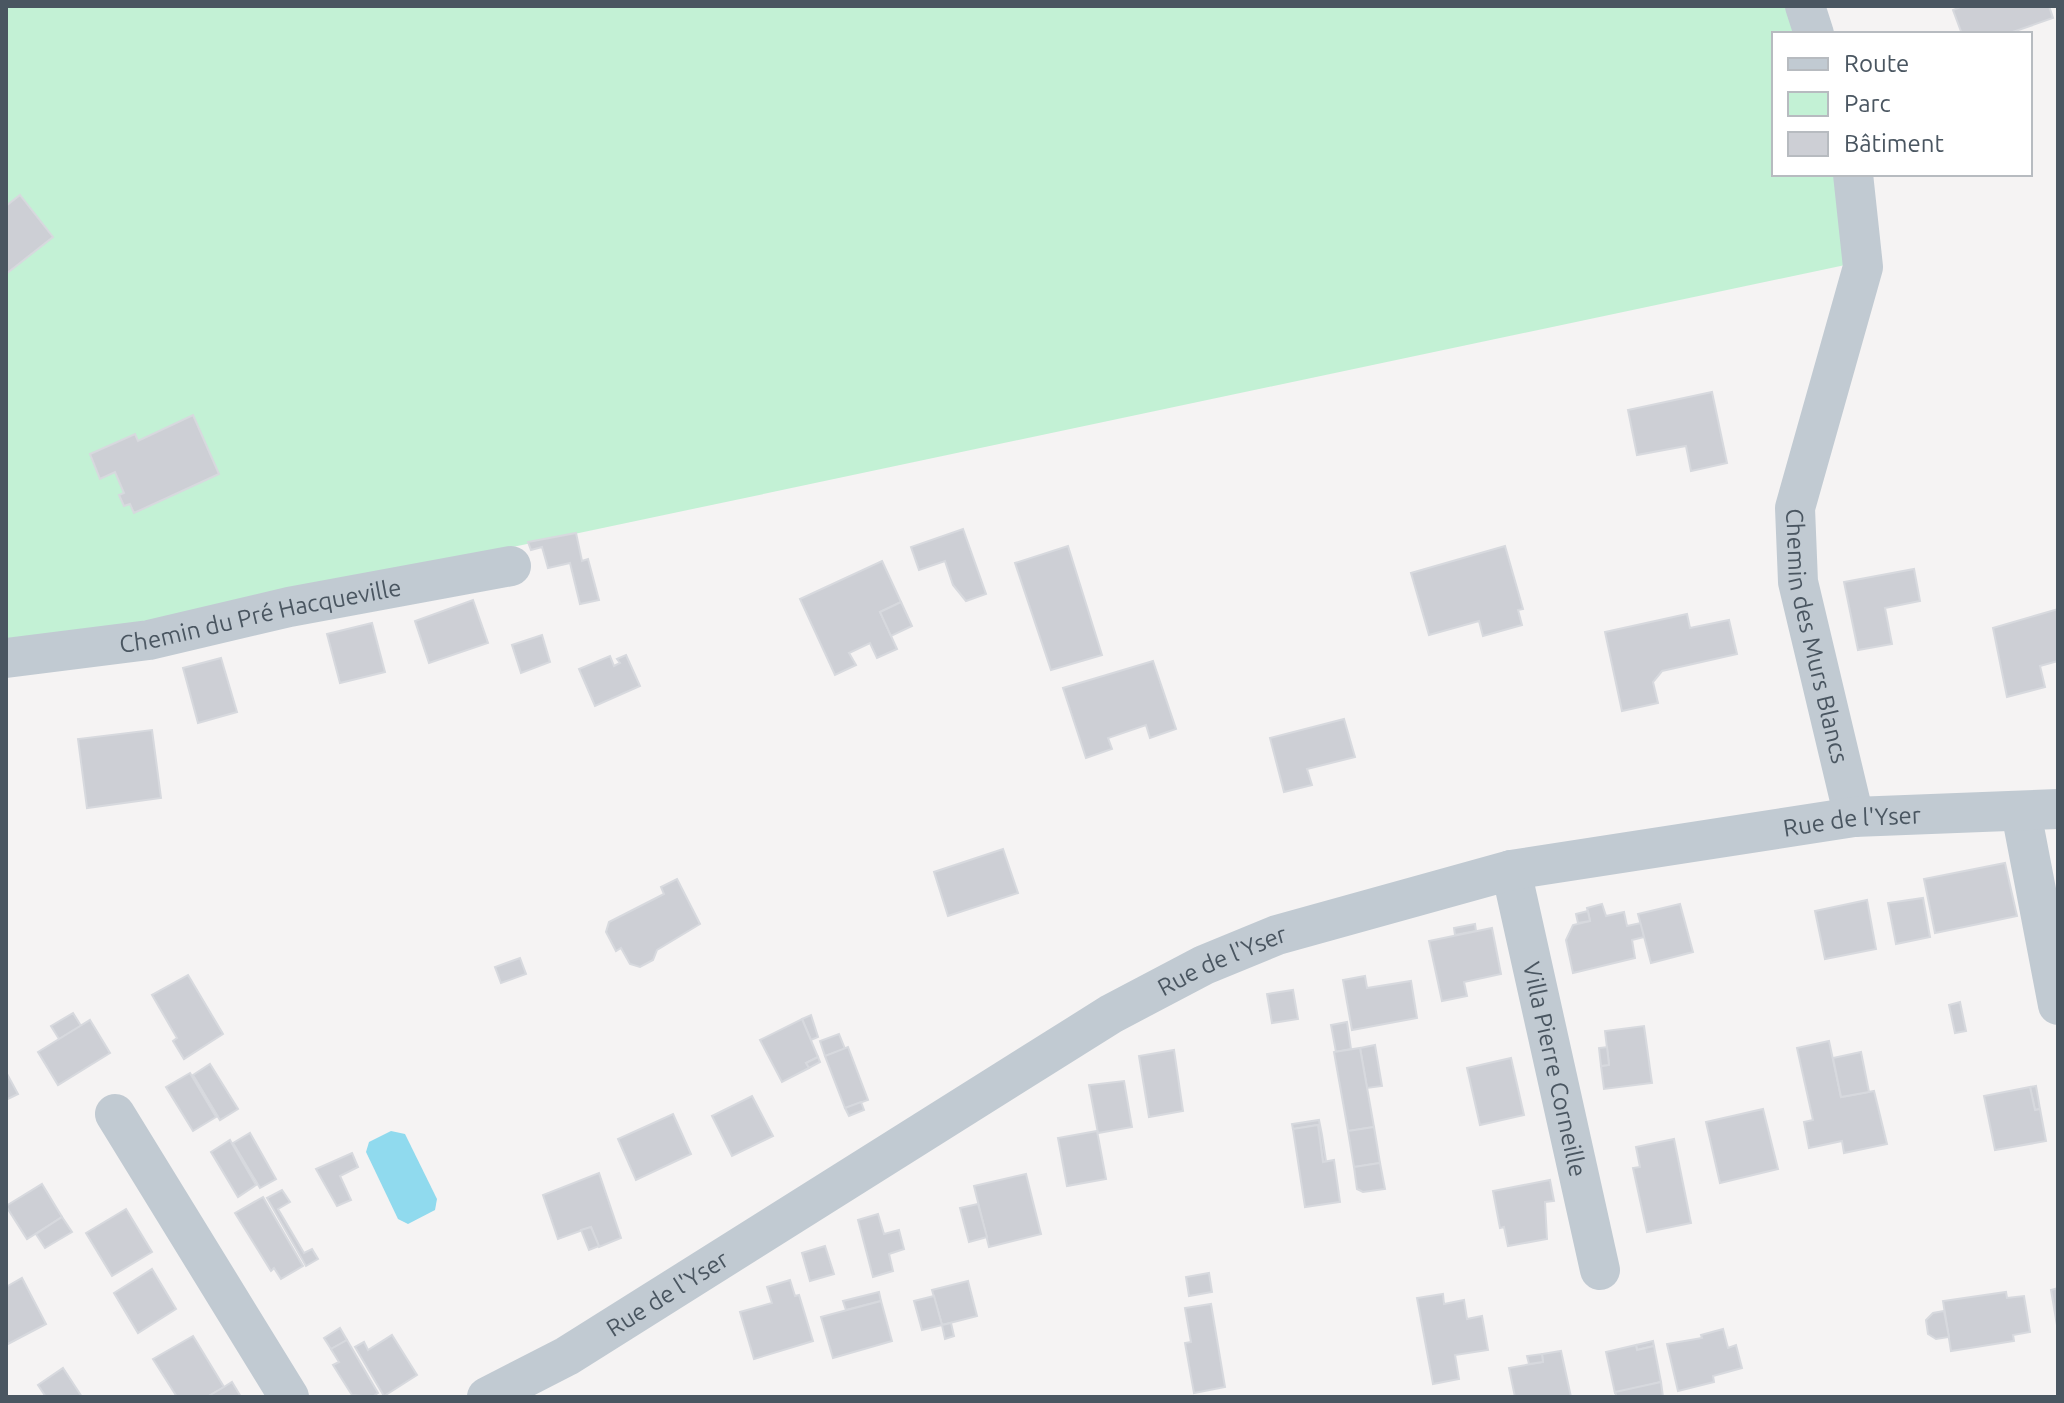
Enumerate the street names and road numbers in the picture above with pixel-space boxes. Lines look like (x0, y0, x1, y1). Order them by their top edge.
street label: Chemin des Murs Blancs (1782, 508, 1854, 766)
street label: Chemin du Pré Hacqueville (118, 573, 403, 657)
street label: Rue de l'Yser (1781, 801, 1921, 841)
street label: Rue de l'Yser (1153, 920, 1289, 1001)
street label: Villa Pierre Corneille (1518, 959, 1592, 1179)
street label: Rue de l'Yser (601, 1245, 733, 1341)

